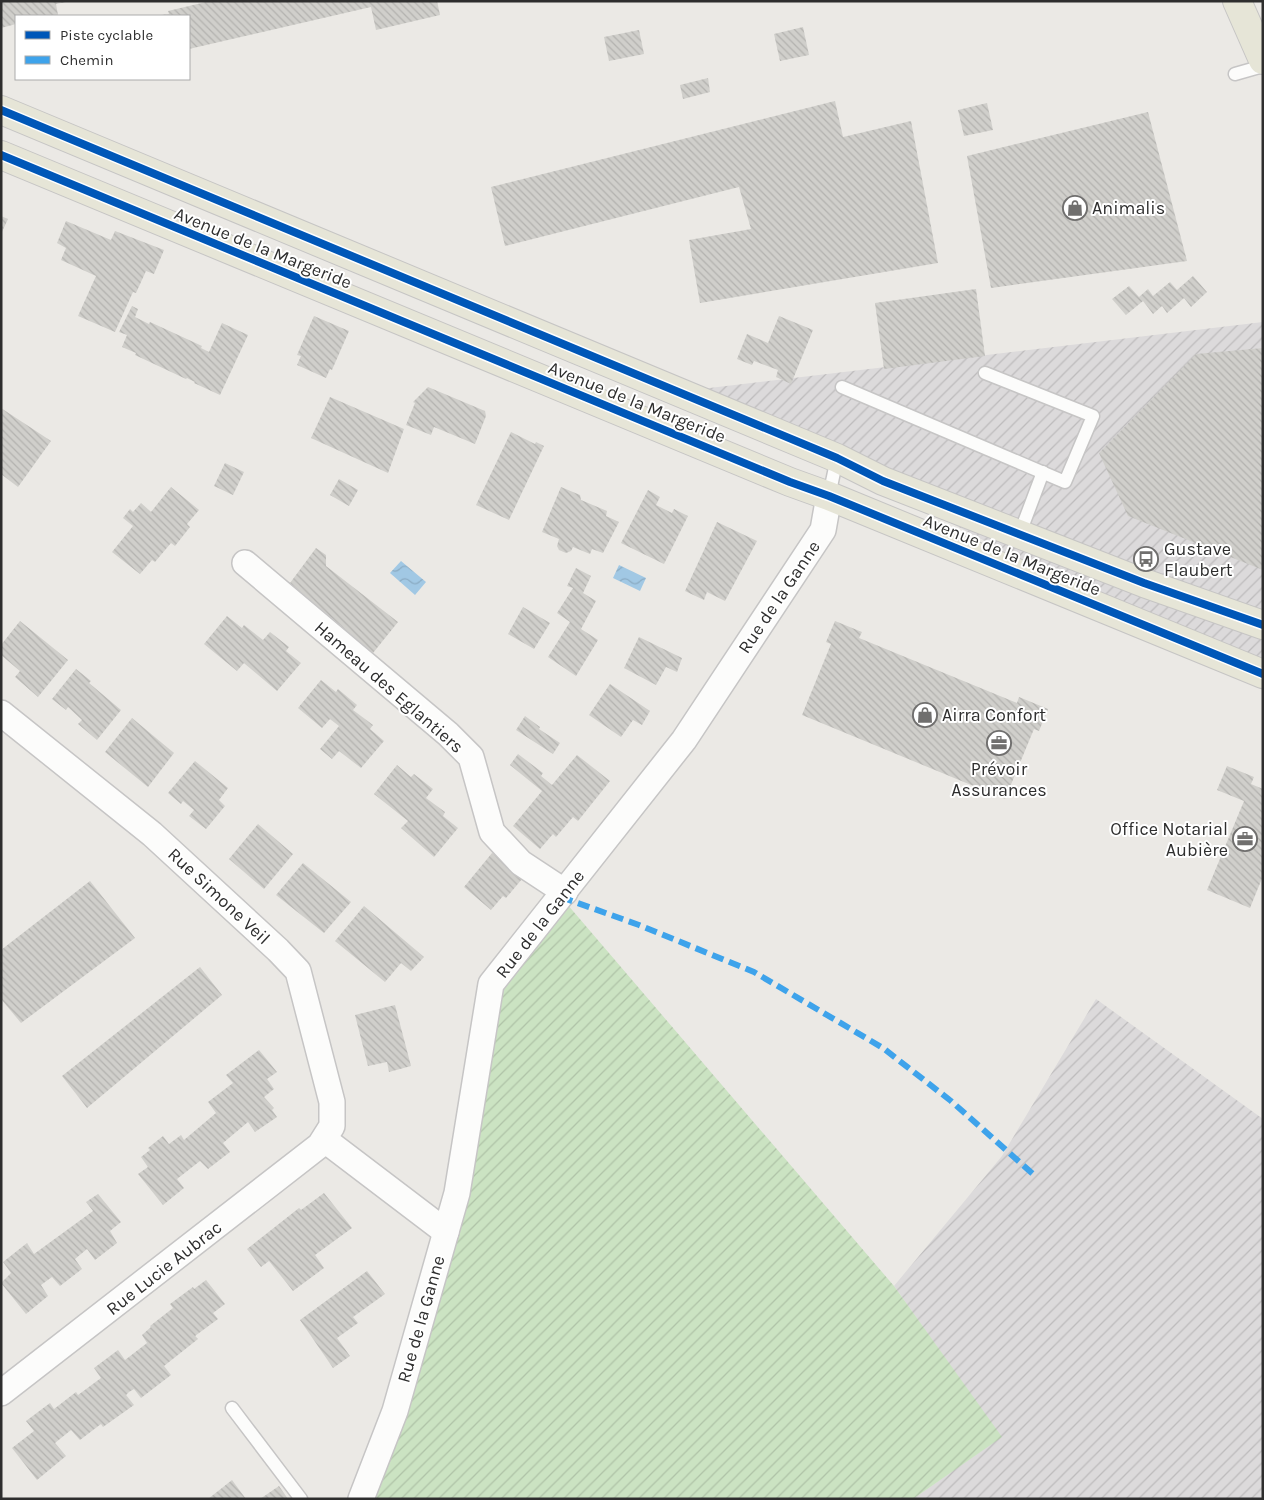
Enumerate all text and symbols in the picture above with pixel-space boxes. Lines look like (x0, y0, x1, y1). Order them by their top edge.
legend (15, 15, 190, 80)
text: Piste cyclable (60, 26, 153, 44)
text: Chemin (60, 51, 114, 69)
shop icon: Animalis (1062, 195, 1088, 221)
place label: Animalis (1092, 197, 1165, 219)
street label: Avenue de la Margeride (171, 202, 355, 294)
street label: Avenue de la Margeride (545, 356, 729, 448)
street label: Avenue de la Margeride (920, 509, 1104, 601)
street label: Rue de la Ganne (733, 536, 825, 658)
place label: Gustave Flaubert (1164, 538, 1233, 581)
bus stop icon: Gustave Flaubert (1133, 546, 1159, 572)
street label: Hameau des Eglantiers (310, 616, 468, 758)
shop icon: Airra Confort (912, 702, 938, 728)
place label: Airra Confort (942, 704, 1046, 726)
office icon: Prévoir Assurances (986, 730, 1012, 756)
place label: Prévoir Assurances (951, 758, 1047, 801)
place label: Office Notarial Aubière (1110, 818, 1228, 861)
office icon: Office Notarial Aubière (1232, 826, 1258, 852)
street label: Rue Simone Veil (163, 843, 275, 949)
street label: Rue de la Ganne (491, 865, 589, 983)
street label: Rue Lucie Aubrac (102, 1216, 226, 1320)
street label: Rue de la Ganne (392, 1253, 450, 1385)

